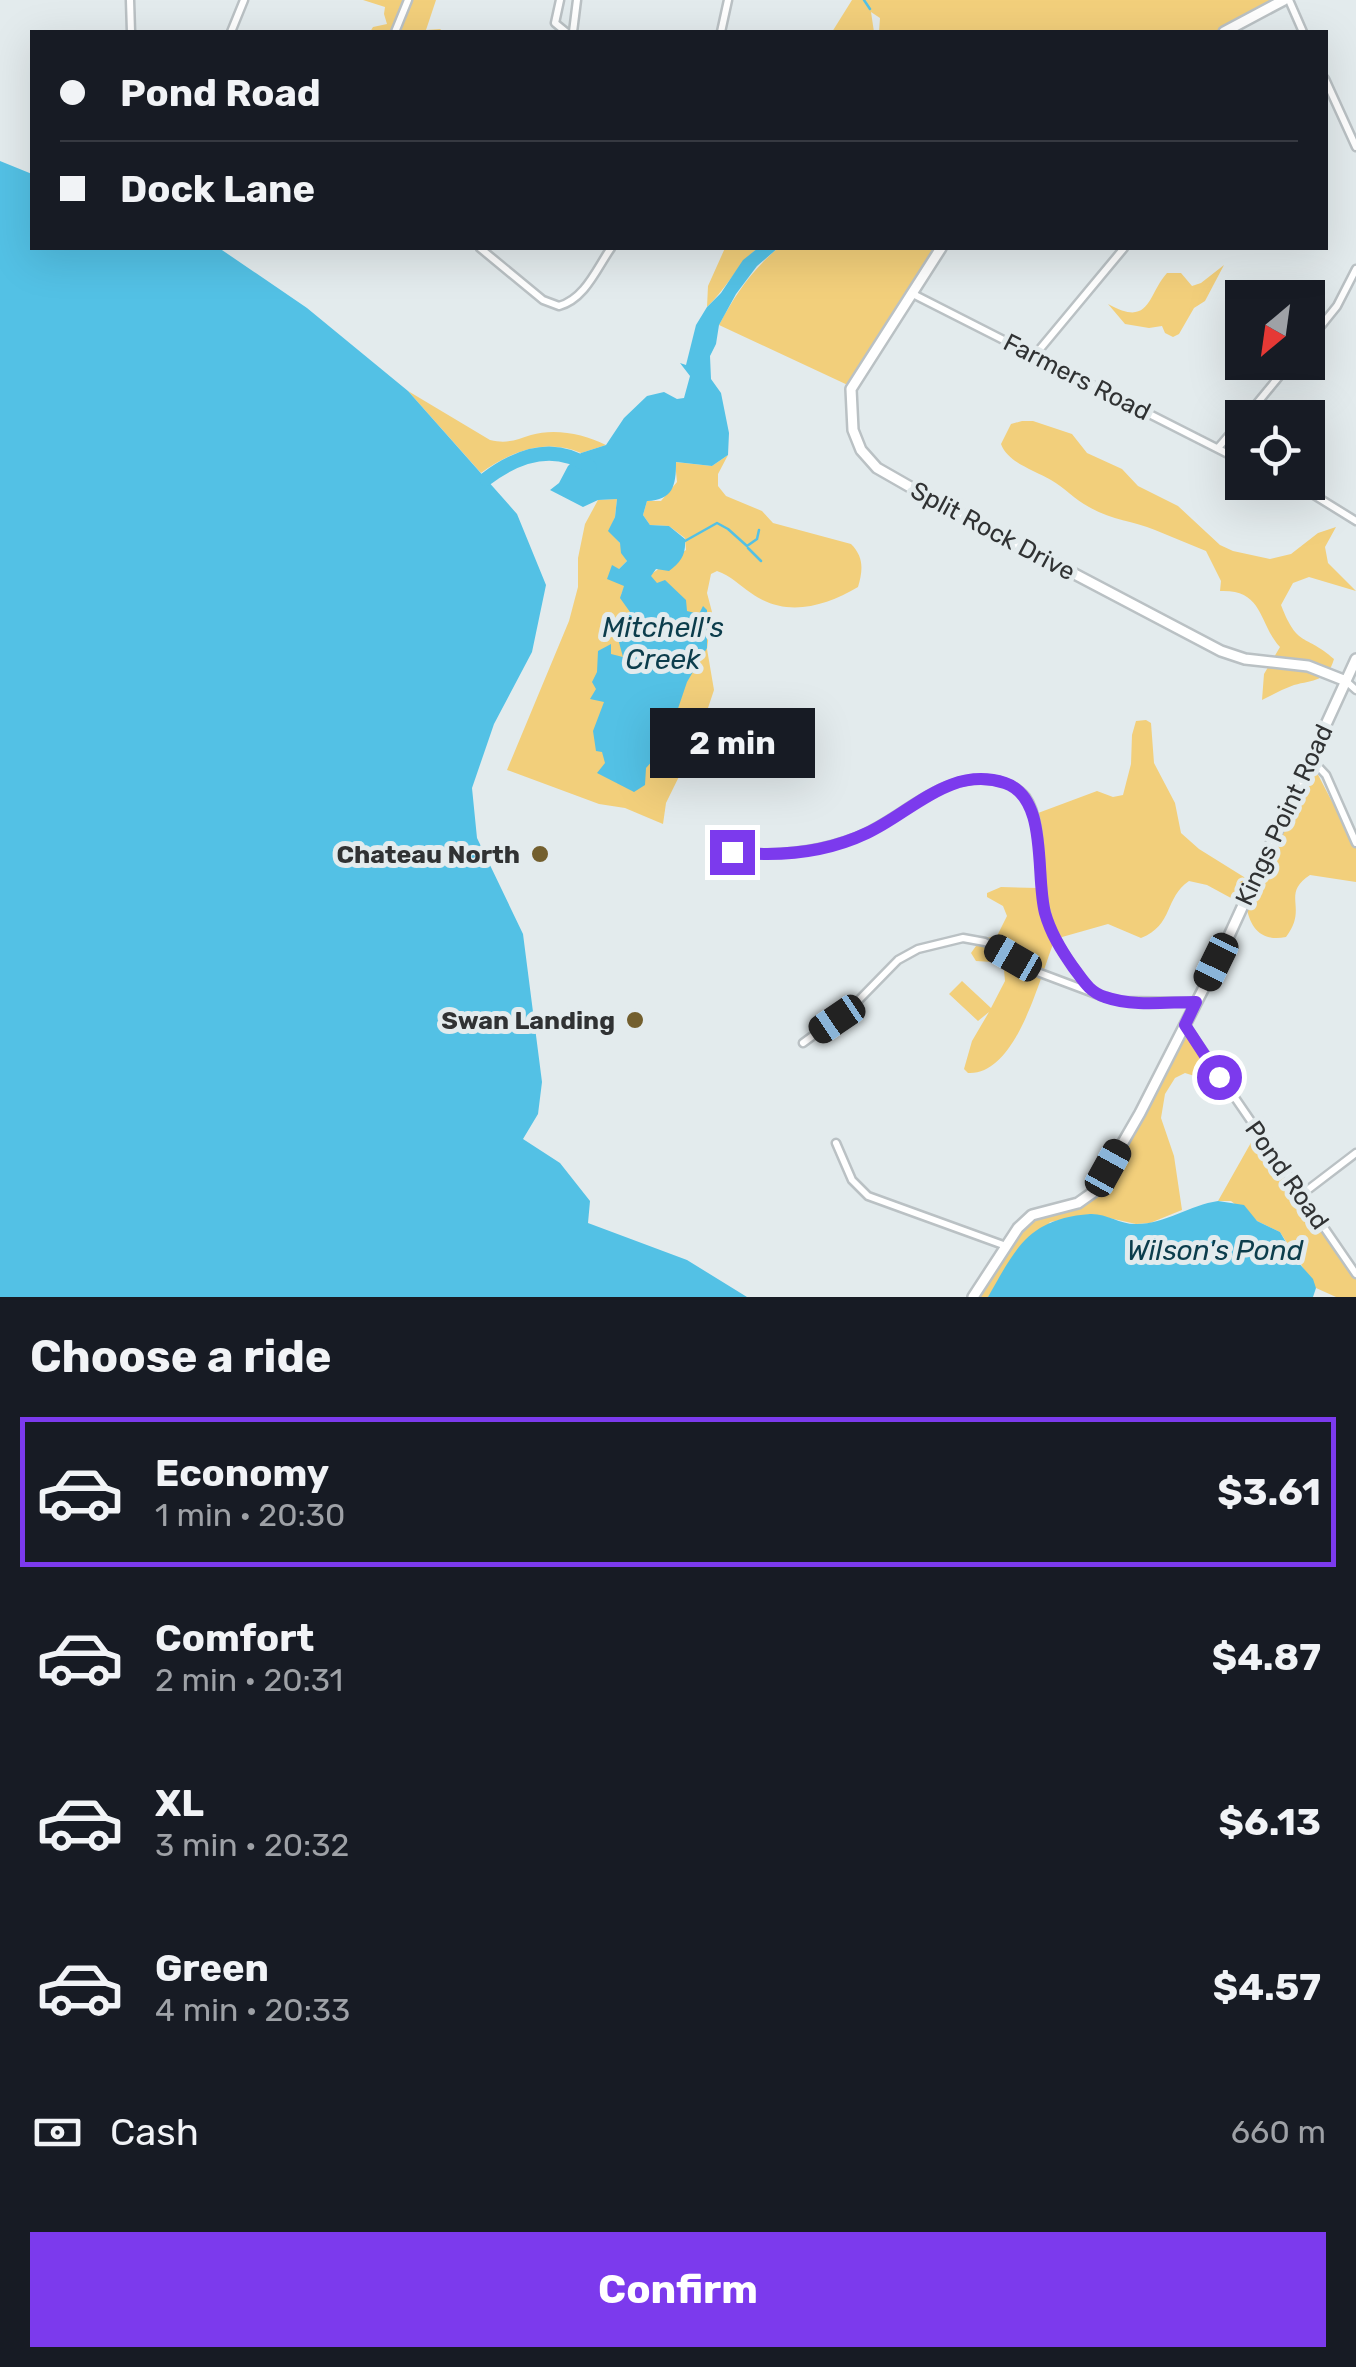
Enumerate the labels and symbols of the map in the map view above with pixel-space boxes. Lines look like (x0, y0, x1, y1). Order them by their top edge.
north arrow (1225, 280, 1325, 380)
street label: Farmers Road (999, 328, 1155, 426)
street label: Split Rock Drive (906, 476, 1080, 586)
water label: Mitchell's Creek (602, 611, 724, 676)
callout: 2 min (650, 707, 814, 777)
street label: Kings Point Road (1229, 720, 1339, 910)
route end (710, 830, 755, 875)
place label: Chateau North (336, 840, 520, 869)
marker: Chateau North (529, 843, 551, 865)
car (1189, 928, 1243, 996)
car (980, 930, 1046, 986)
car (804, 990, 870, 1048)
place label: Swan Landing (441, 1006, 615, 1035)
marker: Swan Landing (624, 1009, 646, 1031)
route start (1197, 1055, 1242, 1100)
street label: Pond Road (1239, 1115, 1335, 1235)
car (1080, 1134, 1136, 1202)
water label: Wilson's Pond (1127, 1234, 1304, 1267)

